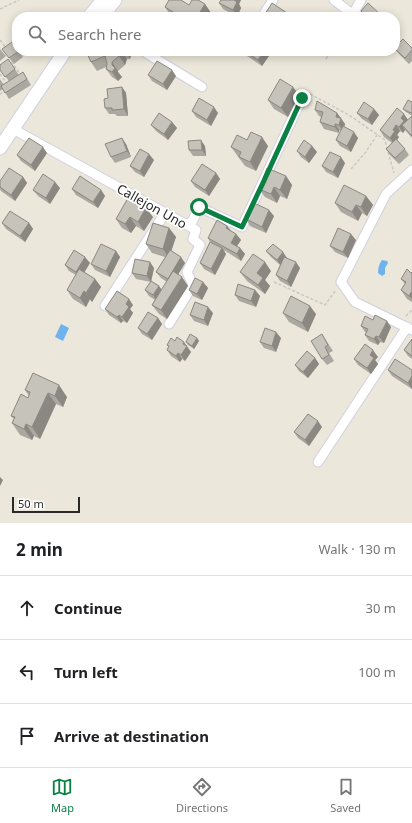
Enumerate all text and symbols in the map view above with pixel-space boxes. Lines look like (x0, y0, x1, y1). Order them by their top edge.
search box (12, 12, 400, 56)
icon: search (26, 23, 48, 45)
text: Search here (58, 24, 141, 44)
route end (293, 89, 311, 107)
street label: Callejon Uno (114, 179, 190, 233)
route start (190, 198, 208, 216)
scale bar (12, 495, 80, 514)
text: 50 m (18, 496, 44, 511)
text: 2 min (16, 538, 63, 561)
text: Walk · 130 m (318, 540, 396, 558)
icon: ahead (16, 597, 38, 619)
text: Continue (54, 598, 122, 618)
text: 30 m (366, 599, 396, 617)
icon: left (16, 661, 38, 683)
text: Turn left (54, 662, 118, 682)
text: 100 m (358, 663, 396, 681)
icon: arrive (16, 725, 38, 747)
text: Arrive at destination (54, 726, 209, 746)
tab: Map (51, 776, 74, 815)
tab: Directions (176, 776, 228, 815)
tab: Saved (330, 776, 361, 815)

